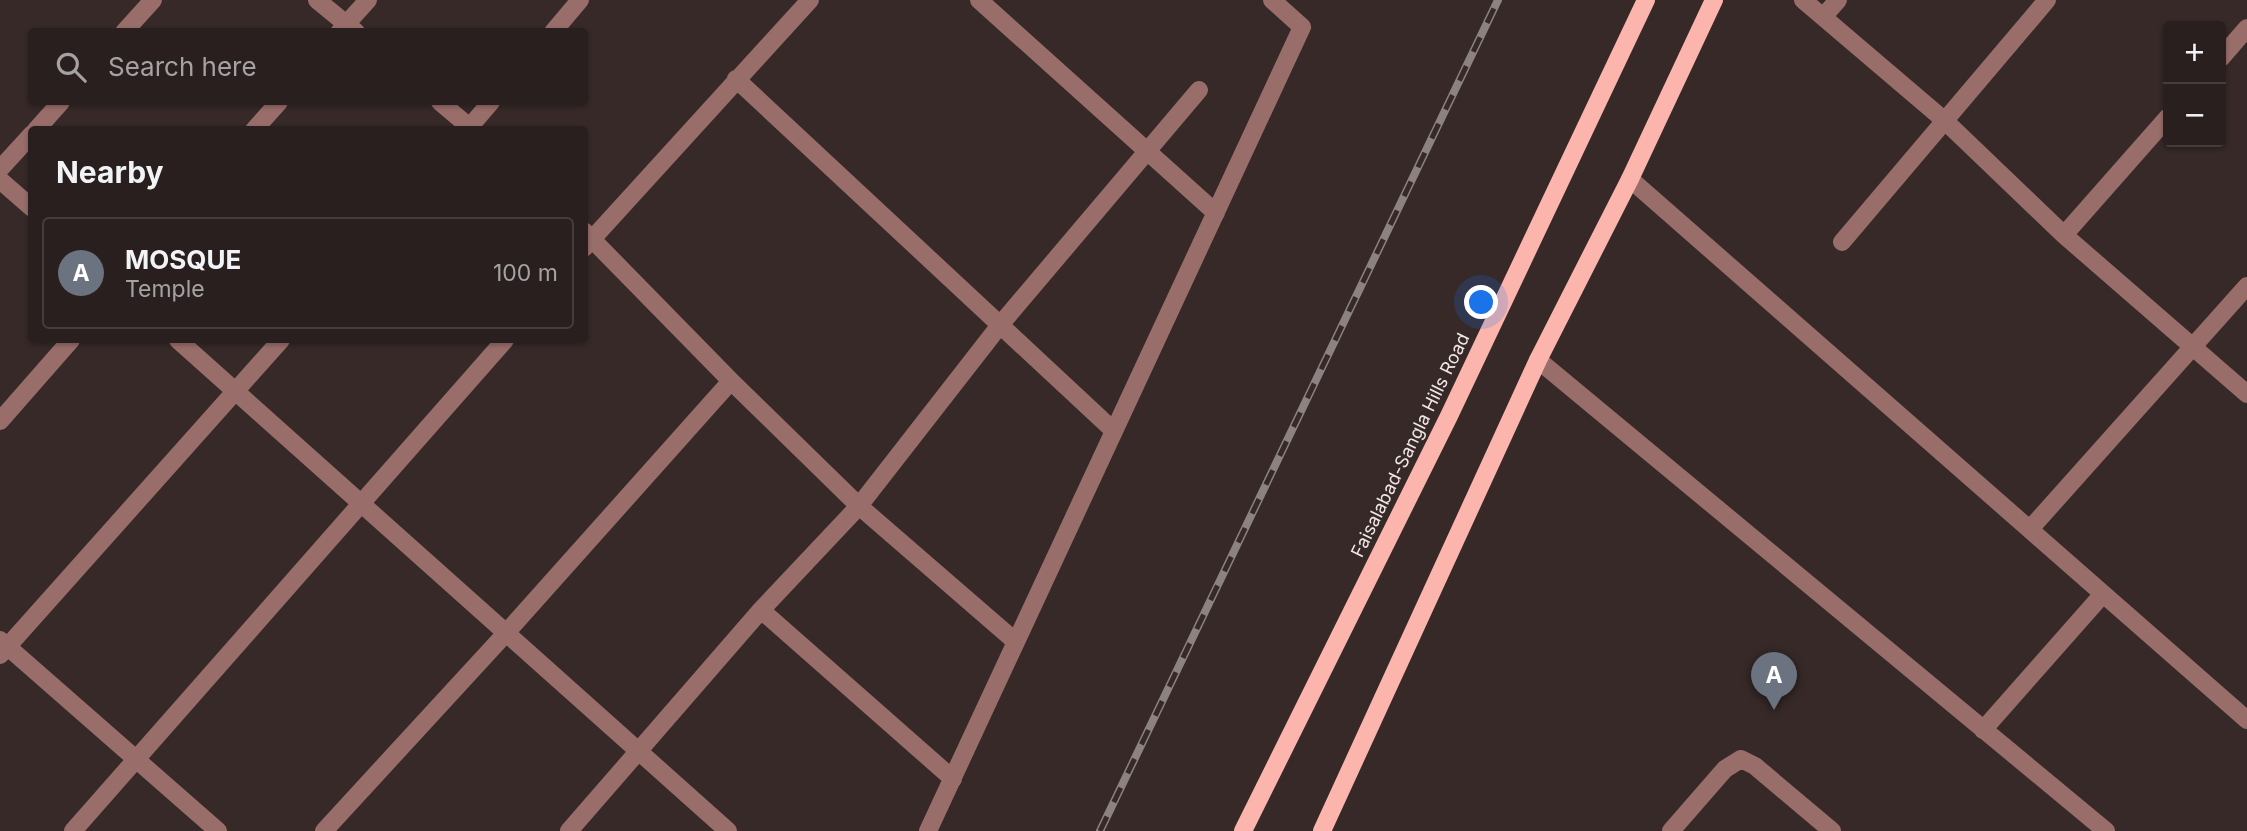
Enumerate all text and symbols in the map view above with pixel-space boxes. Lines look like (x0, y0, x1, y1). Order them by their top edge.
map controls (2163, 21, 2226, 147)
button: + (2163, 21, 2226, 84)
search box (28, 28, 588, 105)
icon: search (52, 48, 90, 86)
text: Search here (108, 51, 257, 82)
button: − (2163, 84, 2226, 147)
text: Nearby (56, 154, 164, 190)
text: MOSQUE (125, 244, 241, 275)
text: A (72, 259, 90, 287)
text: 100 m (493, 259, 558, 287)
text: Temple (125, 275, 205, 303)
your location (1464, 285, 1498, 319)
street label: Faisalabad-Sangla Hills Road (1347, 330, 1473, 560)
pin: A (1751, 652, 1797, 710)

